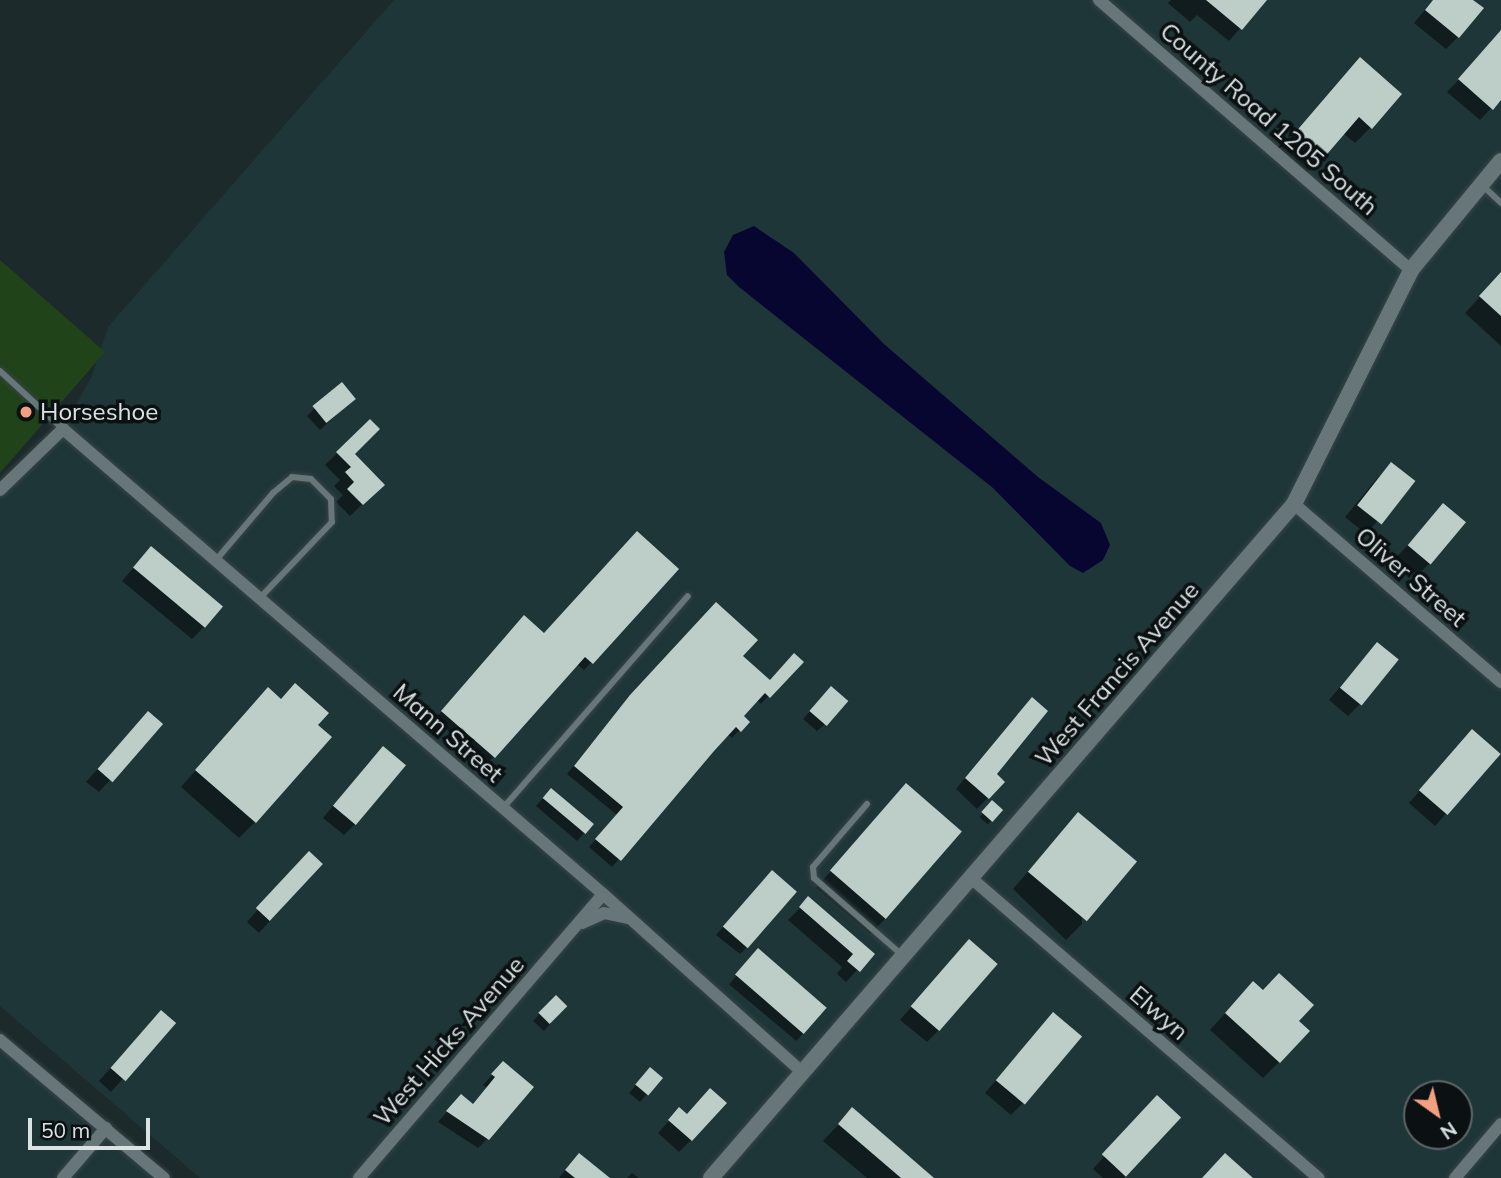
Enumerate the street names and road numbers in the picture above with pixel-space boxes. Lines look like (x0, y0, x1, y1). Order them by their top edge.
street label: County Road 1205 South (1154, 17, 1384, 221)
street label: Oliver Street (1350, 521, 1472, 633)
street label: West Francis Avenue (1029, 576, 1205, 772)
street label: Mann Street (387, 678, 509, 788)
street label: West Hicks Avenue (368, 951, 530, 1131)
street label: Elwyn (1124, 980, 1194, 1046)

